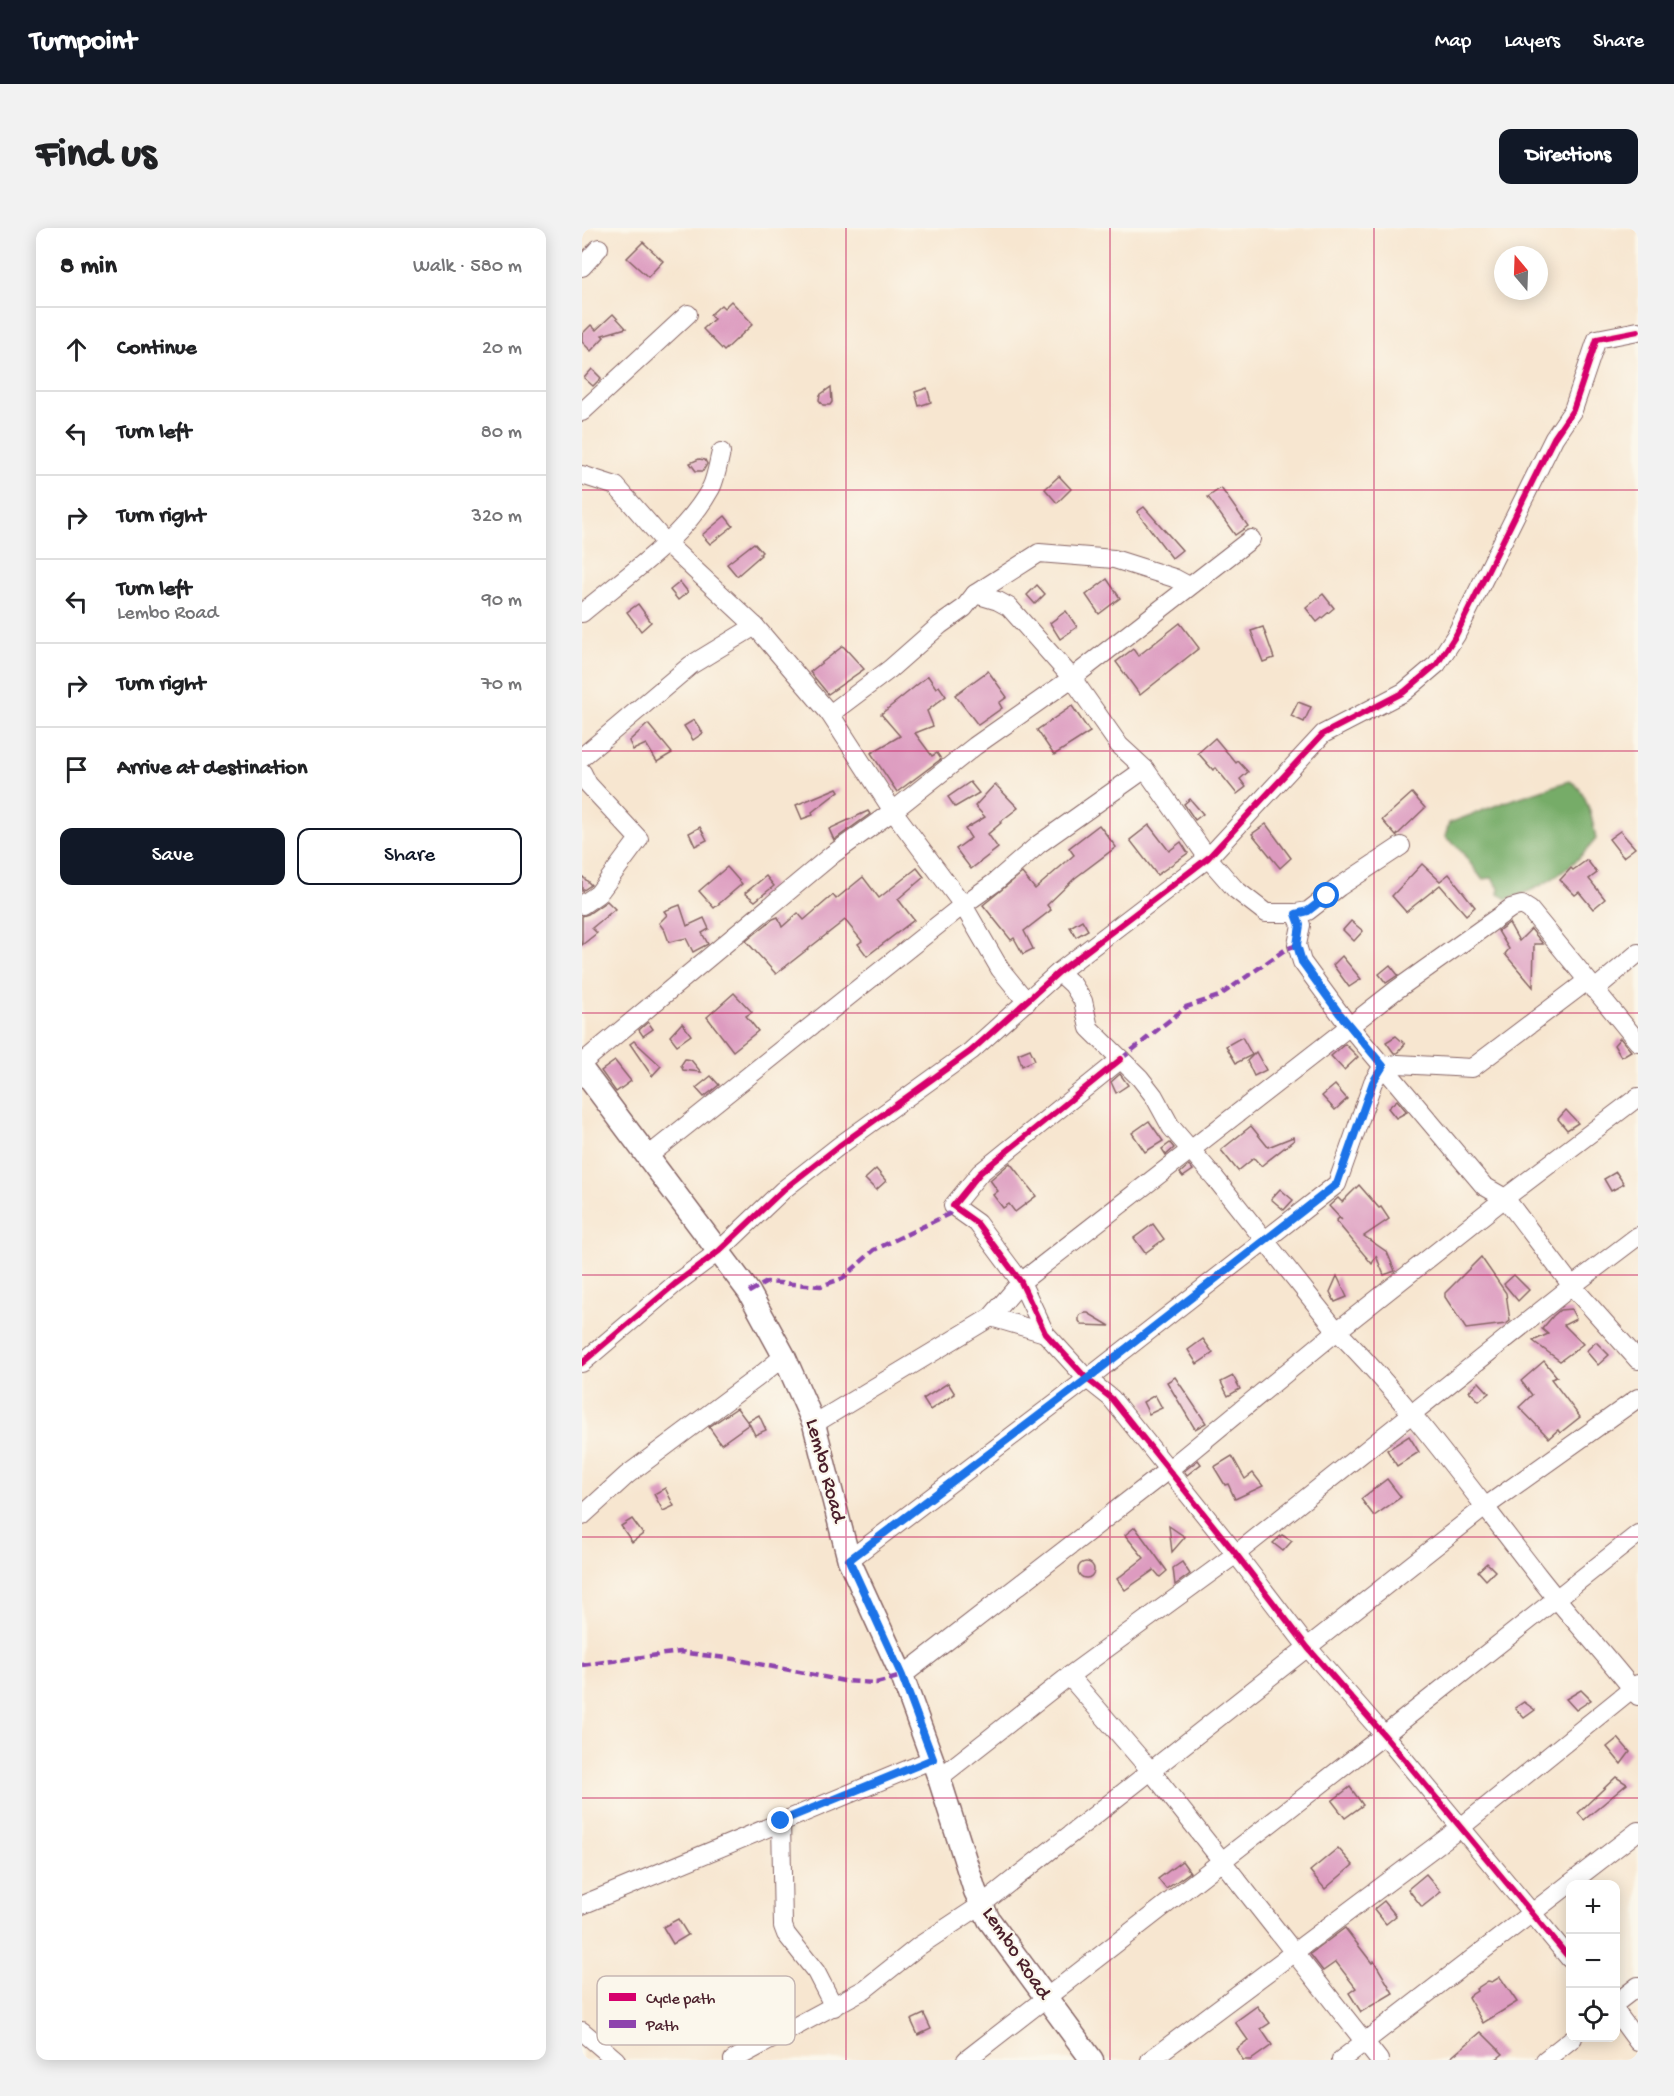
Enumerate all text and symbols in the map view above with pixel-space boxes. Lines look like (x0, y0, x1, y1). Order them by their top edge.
text: Turnpoint (30, 26, 136, 59)
text: Map (1435, 30, 1471, 55)
text: Layers (1504, 30, 1560, 55)
text: Share (1593, 30, 1644, 55)
button: Directions (1499, 129, 1638, 184)
text: Find us (36, 132, 156, 181)
north arrow (1494, 246, 1548, 300)
text: 8 min (60, 252, 117, 283)
text: Walk · 580 m (413, 256, 522, 279)
icon: ahead (60, 333, 93, 366)
text: Continue (117, 336, 197, 362)
text: 20 m (482, 338, 522, 361)
icon: left (60, 417, 93, 450)
text: Turn left (117, 420, 191, 446)
text: 80 m (481, 422, 522, 445)
icon: right (60, 501, 93, 534)
text: Turn right (117, 504, 205, 530)
text: 320 m (472, 506, 522, 529)
text: Turn left (117, 577, 191, 603)
icon: left (60, 585, 93, 618)
text: 90 m (482, 590, 522, 613)
text: Lembo Road (117, 603, 218, 626)
icon: right (60, 669, 93, 702)
text: Turn right (117, 672, 205, 698)
text: 70 m (481, 674, 522, 697)
icon: arrive (60, 753, 93, 786)
text: Arrive at destination (117, 756, 307, 782)
button: Save (60, 828, 285, 885)
button: Share (297, 828, 522, 885)
route start (1313, 882, 1339, 908)
street label: Lembo Road (798, 1416, 850, 1527)
route end (767, 1807, 793, 1833)
map controls (1566, 1880, 1620, 2042)
button: + (1566, 1880, 1620, 1934)
street label: Lembo Road (975, 1903, 1056, 2006)
button: − (1566, 1934, 1620, 1988)
legend (597, 1976, 795, 2045)
button: locate (1566, 1988, 1620, 2042)
text: Cycle path (646, 1991, 716, 2010)
text: Path (645, 2018, 679, 2037)

